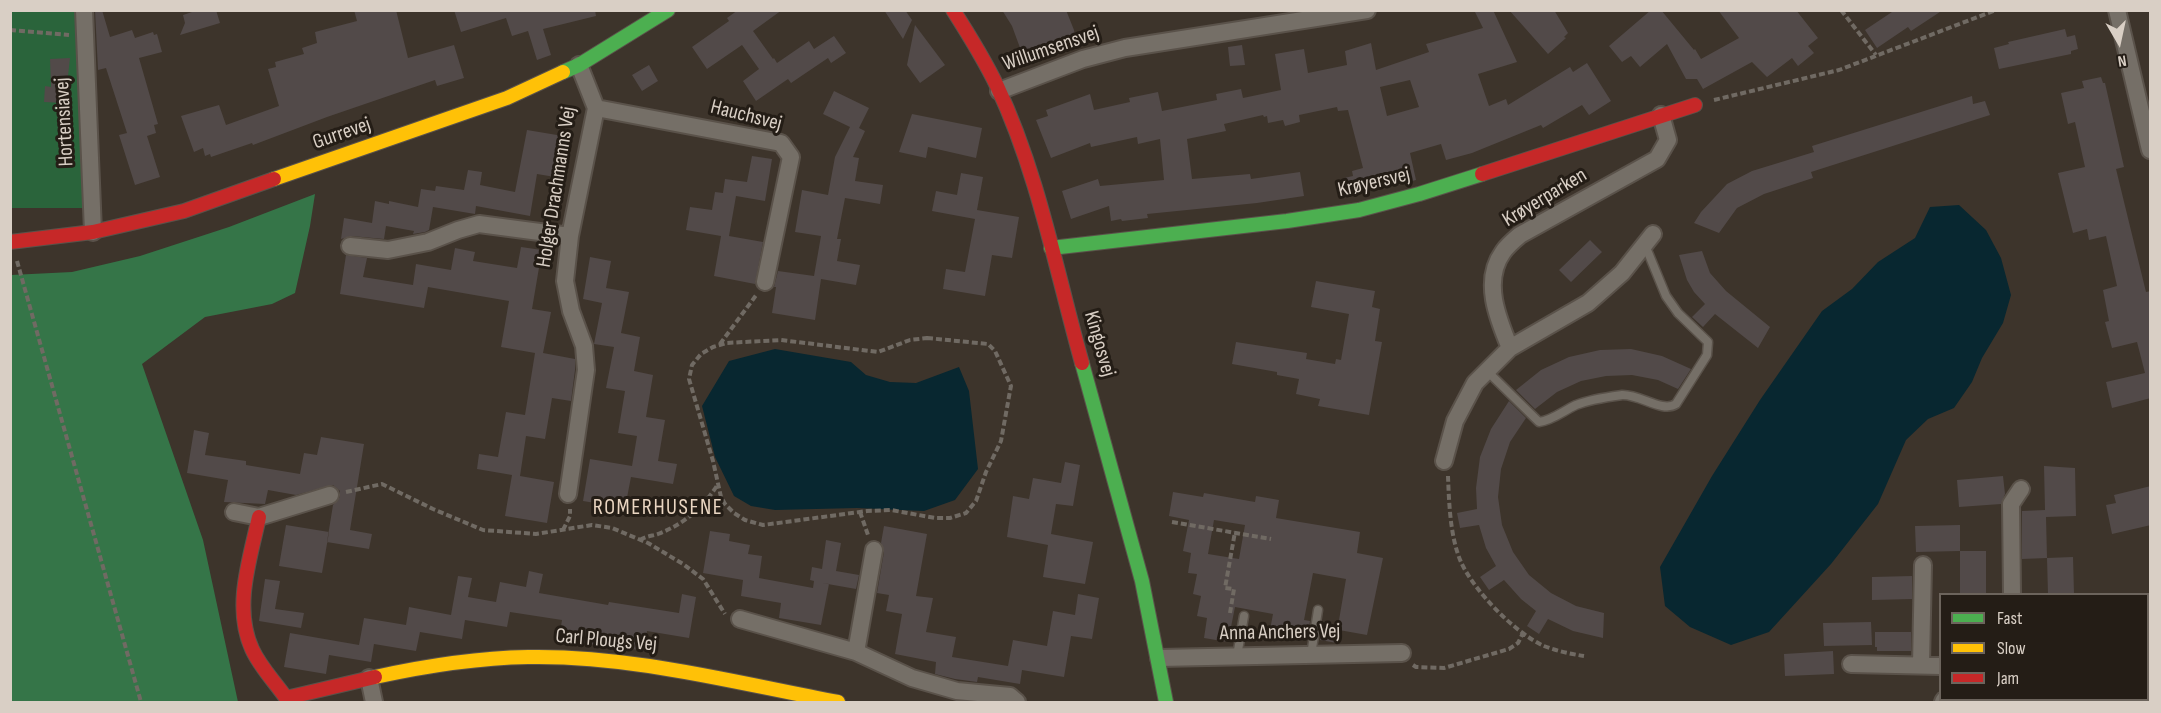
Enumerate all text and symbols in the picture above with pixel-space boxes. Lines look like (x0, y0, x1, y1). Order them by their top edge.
north arrow (2089, 12, 2149, 72)
street label: Willumsensvej (1000, 21, 1102, 77)
text: N (2116, 50, 2128, 70)
street label: Hortensiavej (50, 77, 80, 167)
street label: Hauchsvej (708, 95, 784, 137)
street label: Holger Drachmanns Vej (532, 105, 582, 269)
street label: Gurrevej (310, 112, 374, 156)
street label: Krøyersvej (1335, 162, 1413, 204)
street label: Krøyerparken (1498, 163, 1592, 233)
street label: Kingosvej (1078, 308, 1120, 380)
district label: ROMERHUSENE (593, 495, 723, 521)
legend (1939, 593, 2149, 701)
text: Fast (1997, 608, 2022, 629)
street label: Anna Anchers Vej (1219, 619, 1341, 647)
street label: Carl Plougs Vej (554, 624, 658, 658)
text: Slow (1997, 638, 2026, 659)
text: Jam (1997, 668, 2019, 689)

